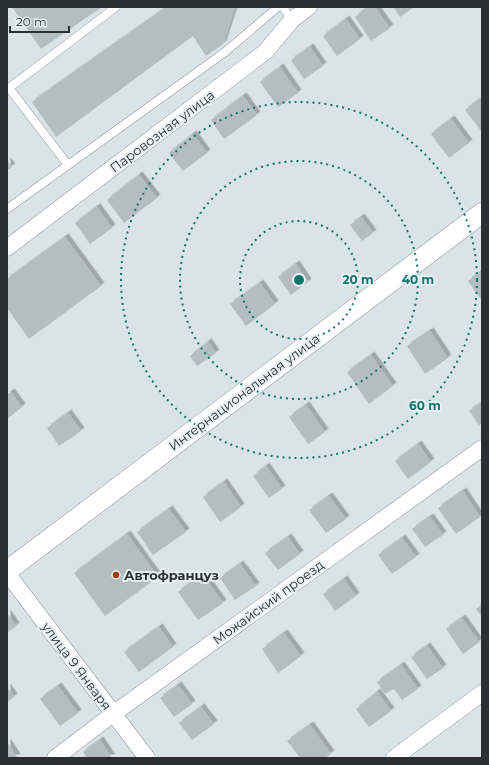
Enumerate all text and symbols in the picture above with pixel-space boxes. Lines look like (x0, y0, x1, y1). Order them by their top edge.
scale bar (10, 8, 69, 34)
text: 20 m (16, 14, 47, 29)
street label: Паровозная улица (107, 86, 217, 176)
text: 20 m (342, 272, 374, 287)
text: 40 m (402, 272, 434, 287)
centre of rings (292, 273, 306, 287)
street label: Интернациональная улица (165, 330, 323, 454)
text: 60 m (409, 398, 441, 413)
street label: Можайский проезд (209, 556, 327, 648)
place label: Автофранцуз (124, 567, 219, 583)
marker: Автофранцуз (111, 570, 121, 580)
street label: улица 9 Января (38, 618, 115, 713)

